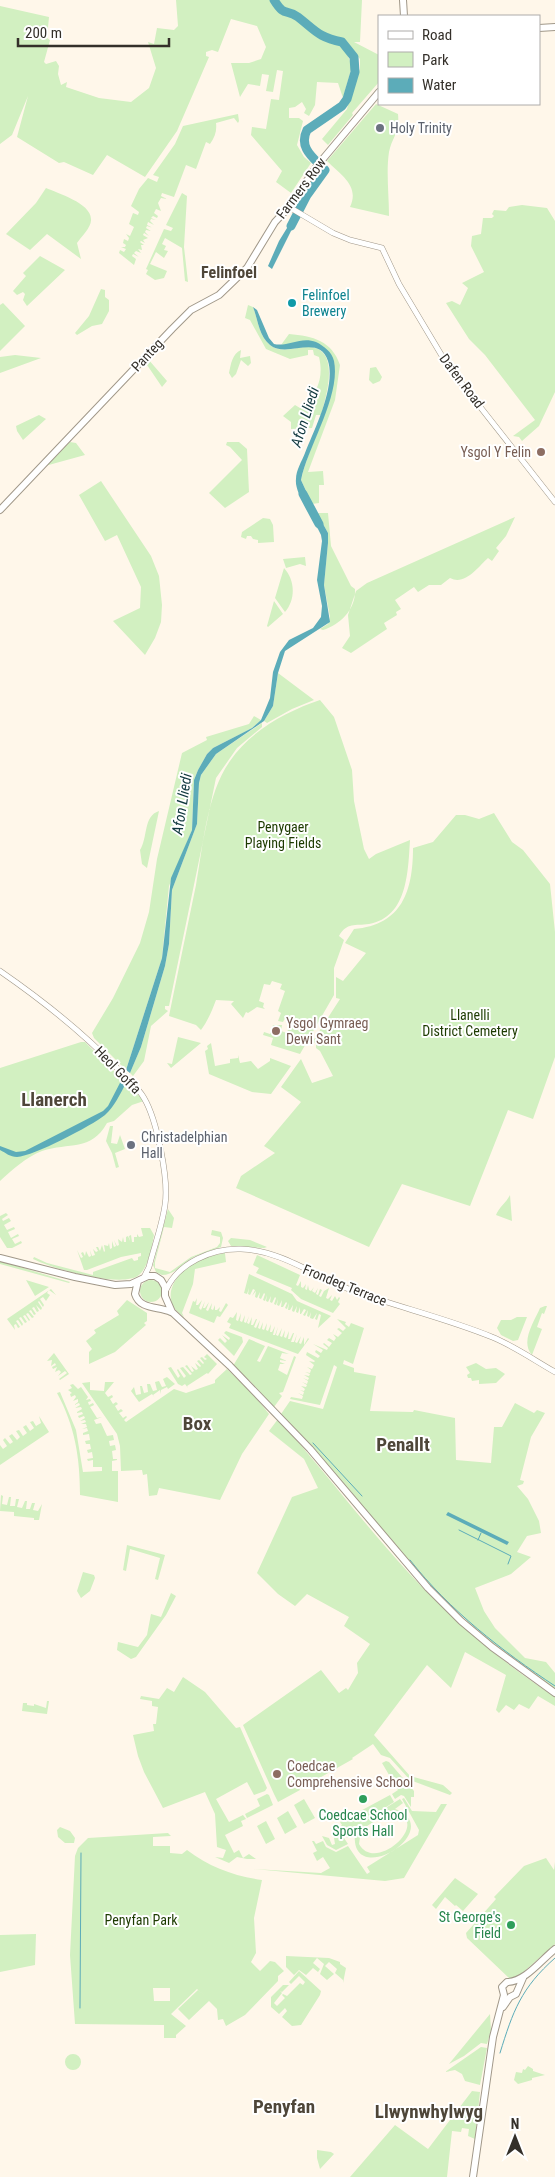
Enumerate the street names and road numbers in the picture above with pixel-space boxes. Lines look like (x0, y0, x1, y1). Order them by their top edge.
street label: Farmers Row (273, 154, 329, 222)
street label: Panteg (128, 335, 166, 375)
street label: Dafen Road (436, 351, 488, 411)
street label: Heol Goffa (92, 1043, 144, 1097)
street label: Frondeg Terrace (301, 1261, 390, 1309)

